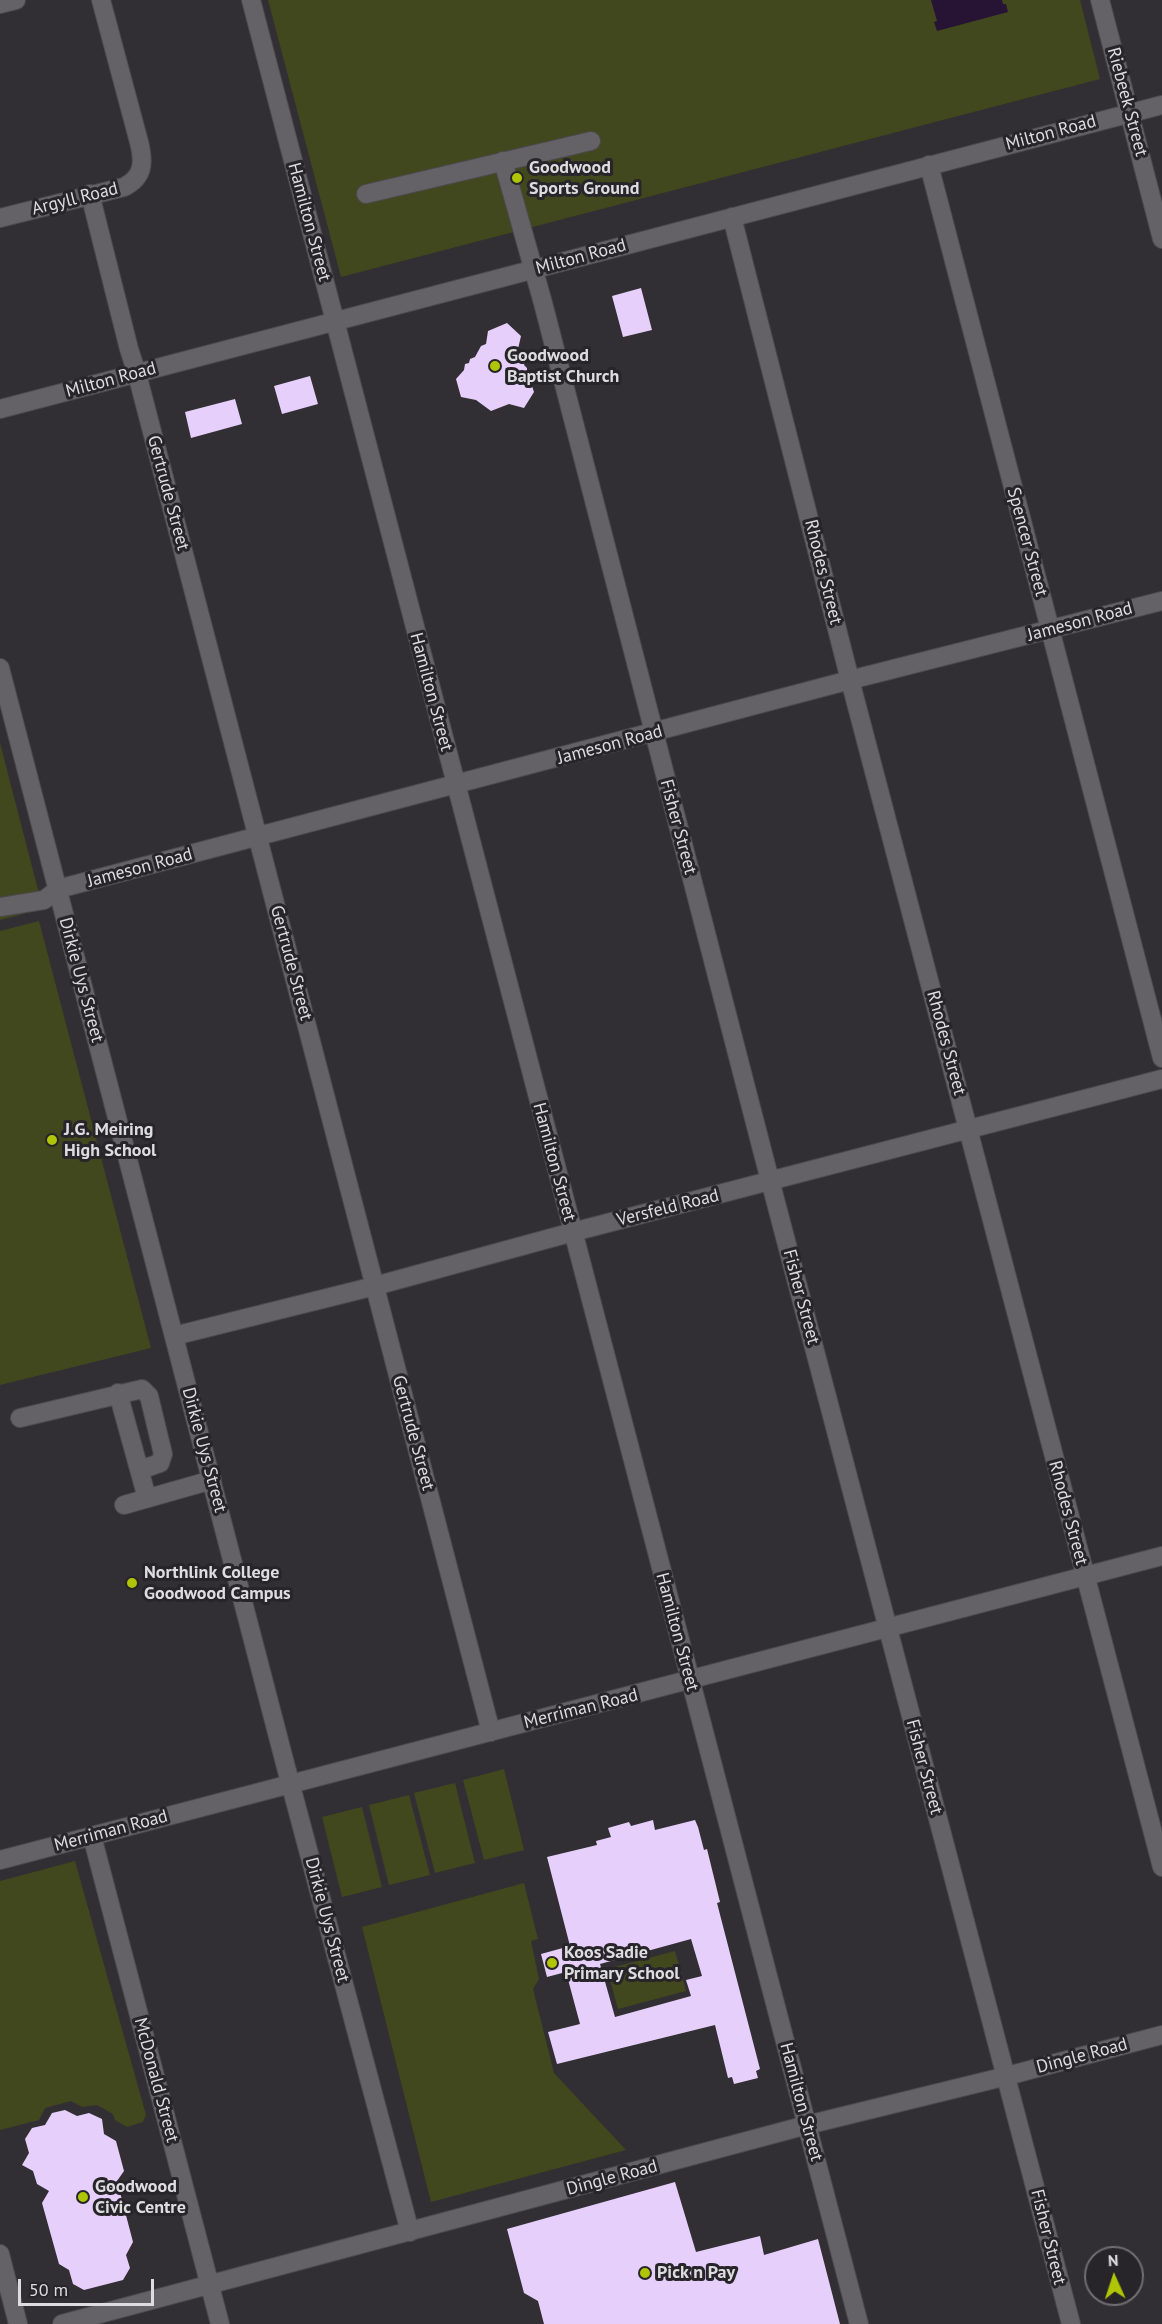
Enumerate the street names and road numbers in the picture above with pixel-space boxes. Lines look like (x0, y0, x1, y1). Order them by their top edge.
street label: Riebeek Street (1102, 45, 1152, 159)
street label: Milton Road (1003, 111, 1099, 155)
street label: Hamilton Street (283, 160, 335, 284)
street label: Argyll Road (30, 178, 120, 220)
street label: Milton Road (533, 235, 629, 279)
street label: Milton Road (63, 358, 159, 402)
street label: Gertrude Street (142, 433, 194, 553)
street label: Spencer Street (1002, 485, 1052, 599)
street label: Rhodes Street (800, 517, 846, 627)
street label: Jameson Road (1025, 598, 1135, 646)
street label: Hamilton Street (405, 630, 457, 754)
street label: Jameson Road (555, 721, 665, 769)
street label: Fisher Street (655, 777, 701, 877)
street label: Jameson Road (85, 844, 195, 892)
street label: Gertrude Street (265, 903, 317, 1023)
street label: Dirkie Uys Street (54, 915, 108, 1045)
street label: Rhodes Street (922, 988, 970, 1098)
street label: Hamilton Street (528, 1100, 580, 1224)
street label: Versfeld Road (615, 1185, 721, 1231)
street label: Fisher Street (778, 1247, 824, 1347)
street label: Gertrude Street (387, 1373, 439, 1493)
street label: Dirkie Uys Street (177, 1385, 231, 1515)
street label: Rhodes Street (1044, 1458, 1092, 1568)
street label: Hamilton Street (651, 1570, 703, 1694)
street label: Merriman Road (522, 1684, 640, 1734)
street label: Fisher Street (901, 1717, 947, 1817)
street label: Merriman Road (52, 1805, 170, 1857)
street label: Dirkie Uys Street (300, 1855, 354, 1985)
street label: McDonald Street (129, 2015, 183, 2145)
street label: Dingle Road (1034, 2033, 1130, 2079)
street label: Hamilton Street (775, 2040, 827, 2164)
street label: Dingle Road (564, 2155, 660, 2201)
street label: Fisher Street (1026, 2187, 1070, 2287)

